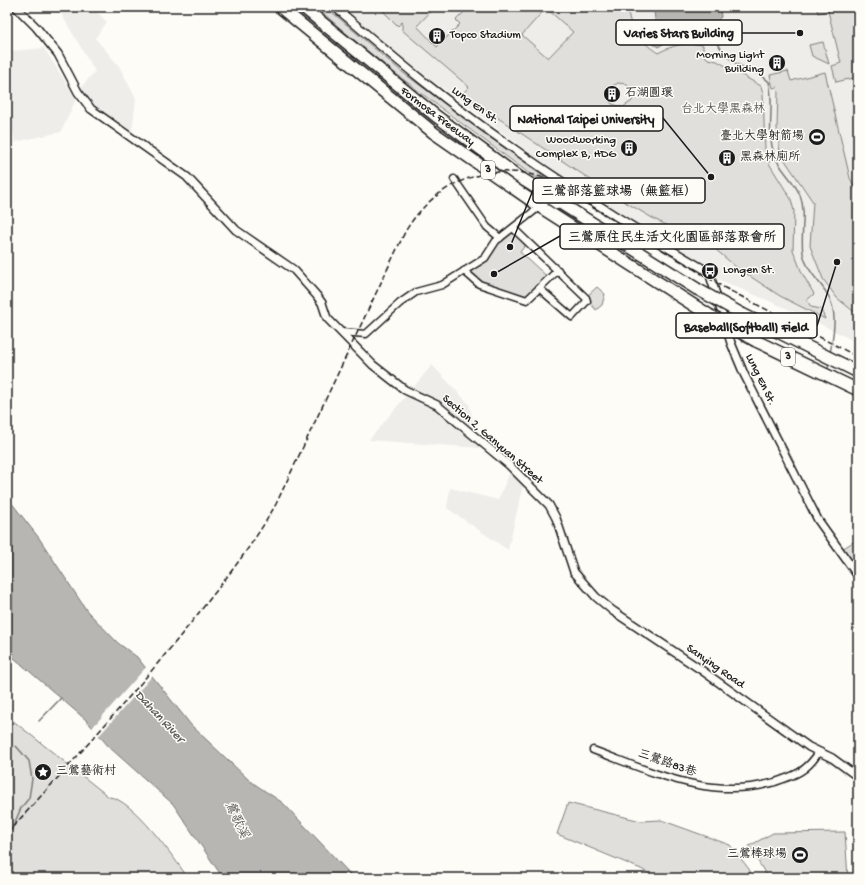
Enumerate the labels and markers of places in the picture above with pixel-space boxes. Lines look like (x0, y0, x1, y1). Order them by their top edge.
callout: Varies Stars Building (616, 20, 742, 45)
building icon: Topco Stadium (427, 26, 447, 46)
place label: Topco Stadium (449, 29, 521, 43)
place label: Morning Light Building (696, 49, 765, 77)
building icon: Morning Light Building (767, 53, 787, 73)
building icon: 石湖圓環 (602, 84, 622, 104)
place label: 石湖圓環 (625, 86, 673, 101)
callout: National Taipei University (510, 106, 663, 131)
sports icon: 臺北大學射箭場 (807, 127, 827, 147)
place label: 臺北大學射箭場 (720, 128, 804, 144)
place label: Woodworking Complex B, HDG (536, 134, 616, 162)
building icon: Woodworking Complex B, HDG (619, 138, 639, 158)
building icon: 黑森林廁所 (717, 148, 737, 168)
place label: 黑森林廁所 (740, 150, 801, 165)
callout: 三鶯部落籃球場（無籃框） (533, 178, 705, 203)
callout: 三鶯原住民生活文化園區部落聚會所 (560, 224, 784, 249)
bus stop icon: Longen St. (700, 261, 720, 281)
place label: Longen St. (723, 264, 775, 278)
callout: Baseball(Softball) Field (676, 313, 817, 338)
place icon: 三鶯藝術村 (33, 762, 53, 782)
place label: 三鶯藝術村 (56, 763, 116, 779)
sports icon: 三鶯棒球場 (790, 845, 810, 865)
place label: 三鶯棒球場 (727, 847, 787, 862)

